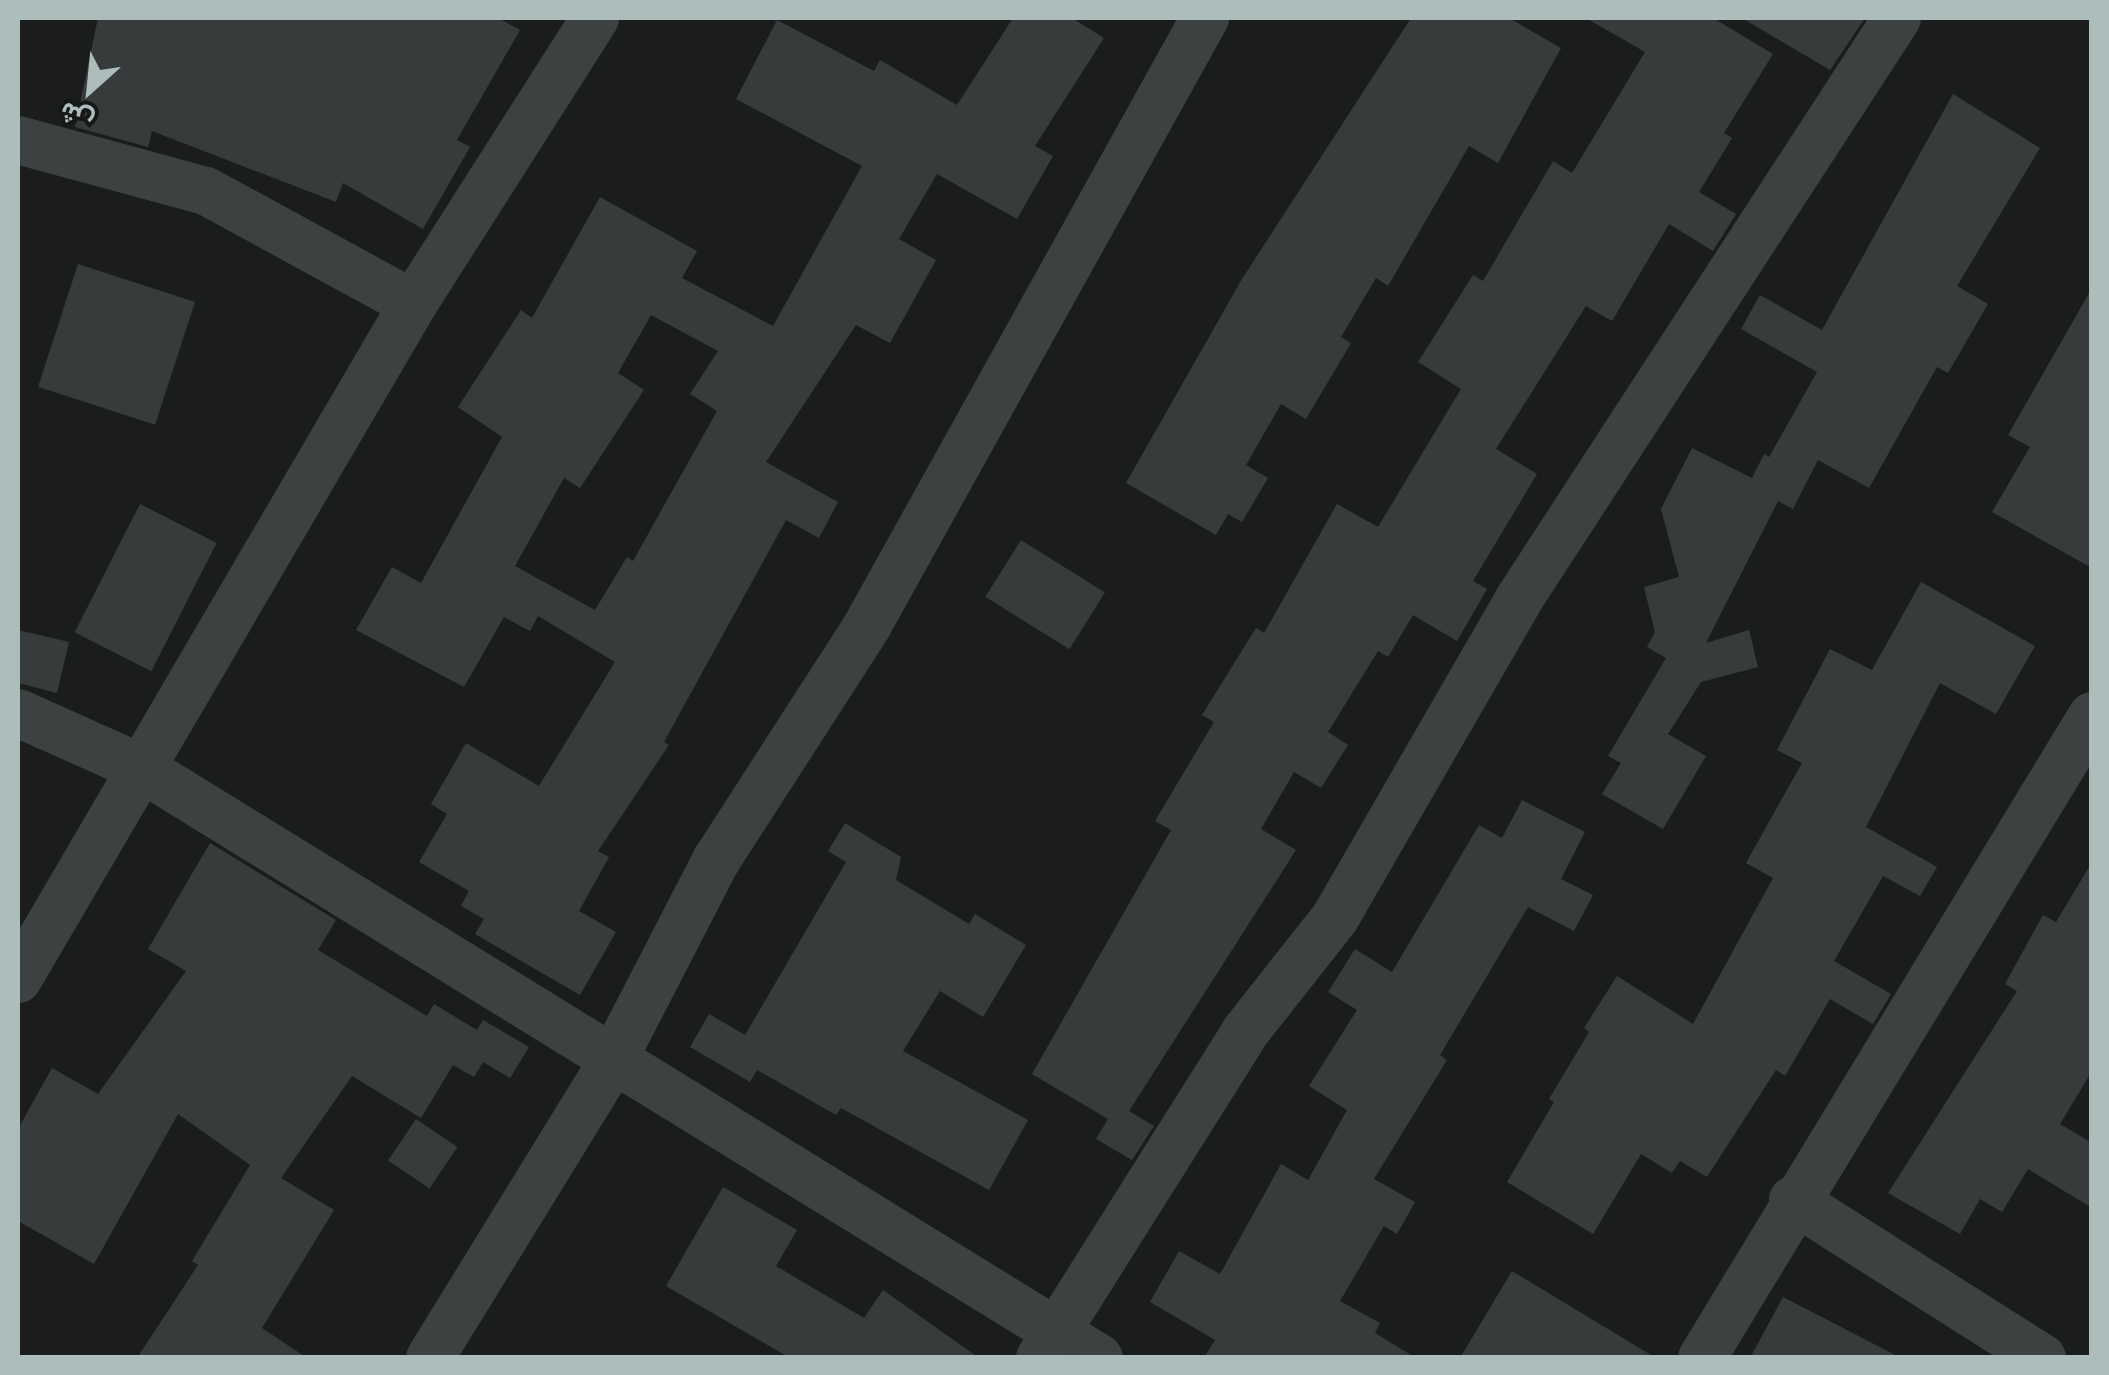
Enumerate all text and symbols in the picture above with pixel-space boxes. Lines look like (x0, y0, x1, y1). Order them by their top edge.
north arrow (40, 40, 140, 140)
text: ش (52, 91, 100, 143)

